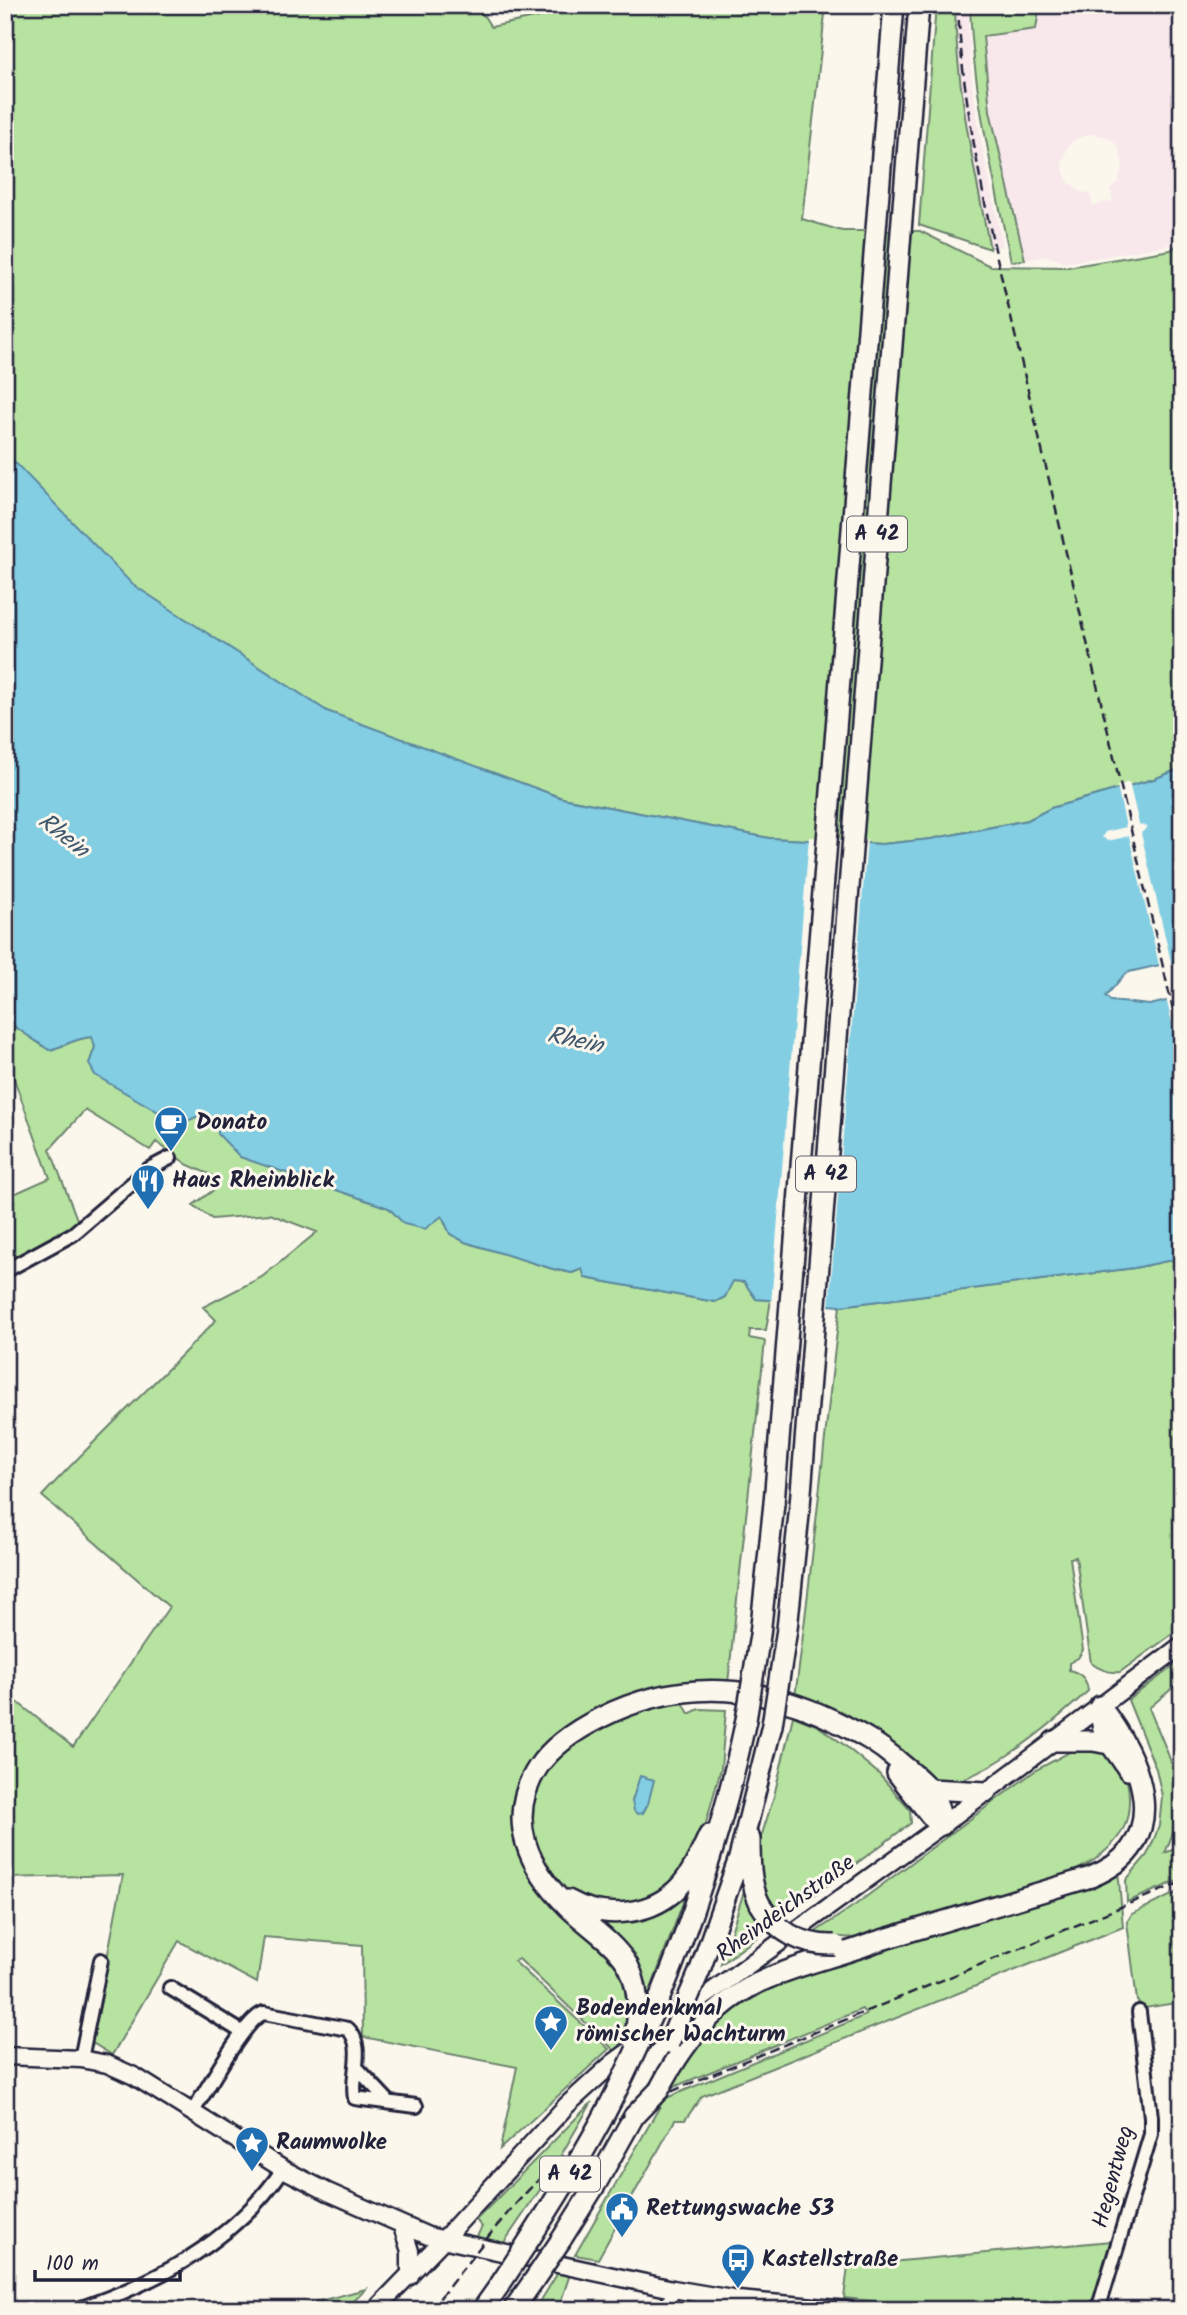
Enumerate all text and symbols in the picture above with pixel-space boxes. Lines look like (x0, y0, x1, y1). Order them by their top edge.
road number: A 42 (847, 516, 907, 552)
water label: Rhein (29, 803, 99, 870)
water label: Rhein (543, 1016, 609, 1066)
cafe icon: Donato (152, 1104, 190, 1153)
place label: Donato (196, 1105, 267, 1141)
road number: A 42 (796, 1156, 856, 1192)
restaurant icon: Haus Rheinblick (129, 1162, 167, 1211)
place label: Haus Rheinblick (172, 1163, 335, 1199)
street label: Rheindeichstraße (709, 1846, 863, 1972)
place label: Bodendenkmal römischer Wachturm (576, 1991, 786, 2053)
place icon: Bodendenkmal römischer Wachturm (532, 2003, 570, 2052)
street label: Hegentweg (1083, 2122, 1145, 2232)
place icon: Raumwolke (233, 2124, 271, 2173)
place label: Raumwolke (276, 2125, 387, 2161)
road number: A 42 (540, 2156, 600, 2192)
public building icon: Rettungswache 53 (603, 2190, 641, 2239)
place label: Rettungswache 53 (646, 2191, 834, 2227)
scale bar (35, 2238, 180, 2282)
bus stop icon: Kastellstraße (719, 2241, 757, 2290)
place label: Kastellstraße (762, 2242, 898, 2278)
text: 100 m (46, 2248, 99, 2281)

